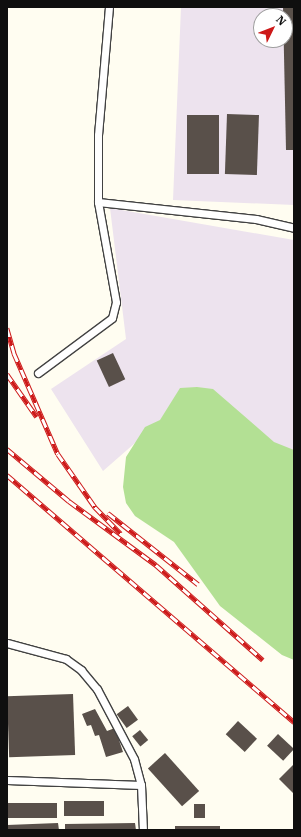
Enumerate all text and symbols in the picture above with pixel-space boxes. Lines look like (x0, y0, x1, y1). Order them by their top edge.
north arrow (253, 8, 293, 48)
text: N (273, 13, 289, 28)

